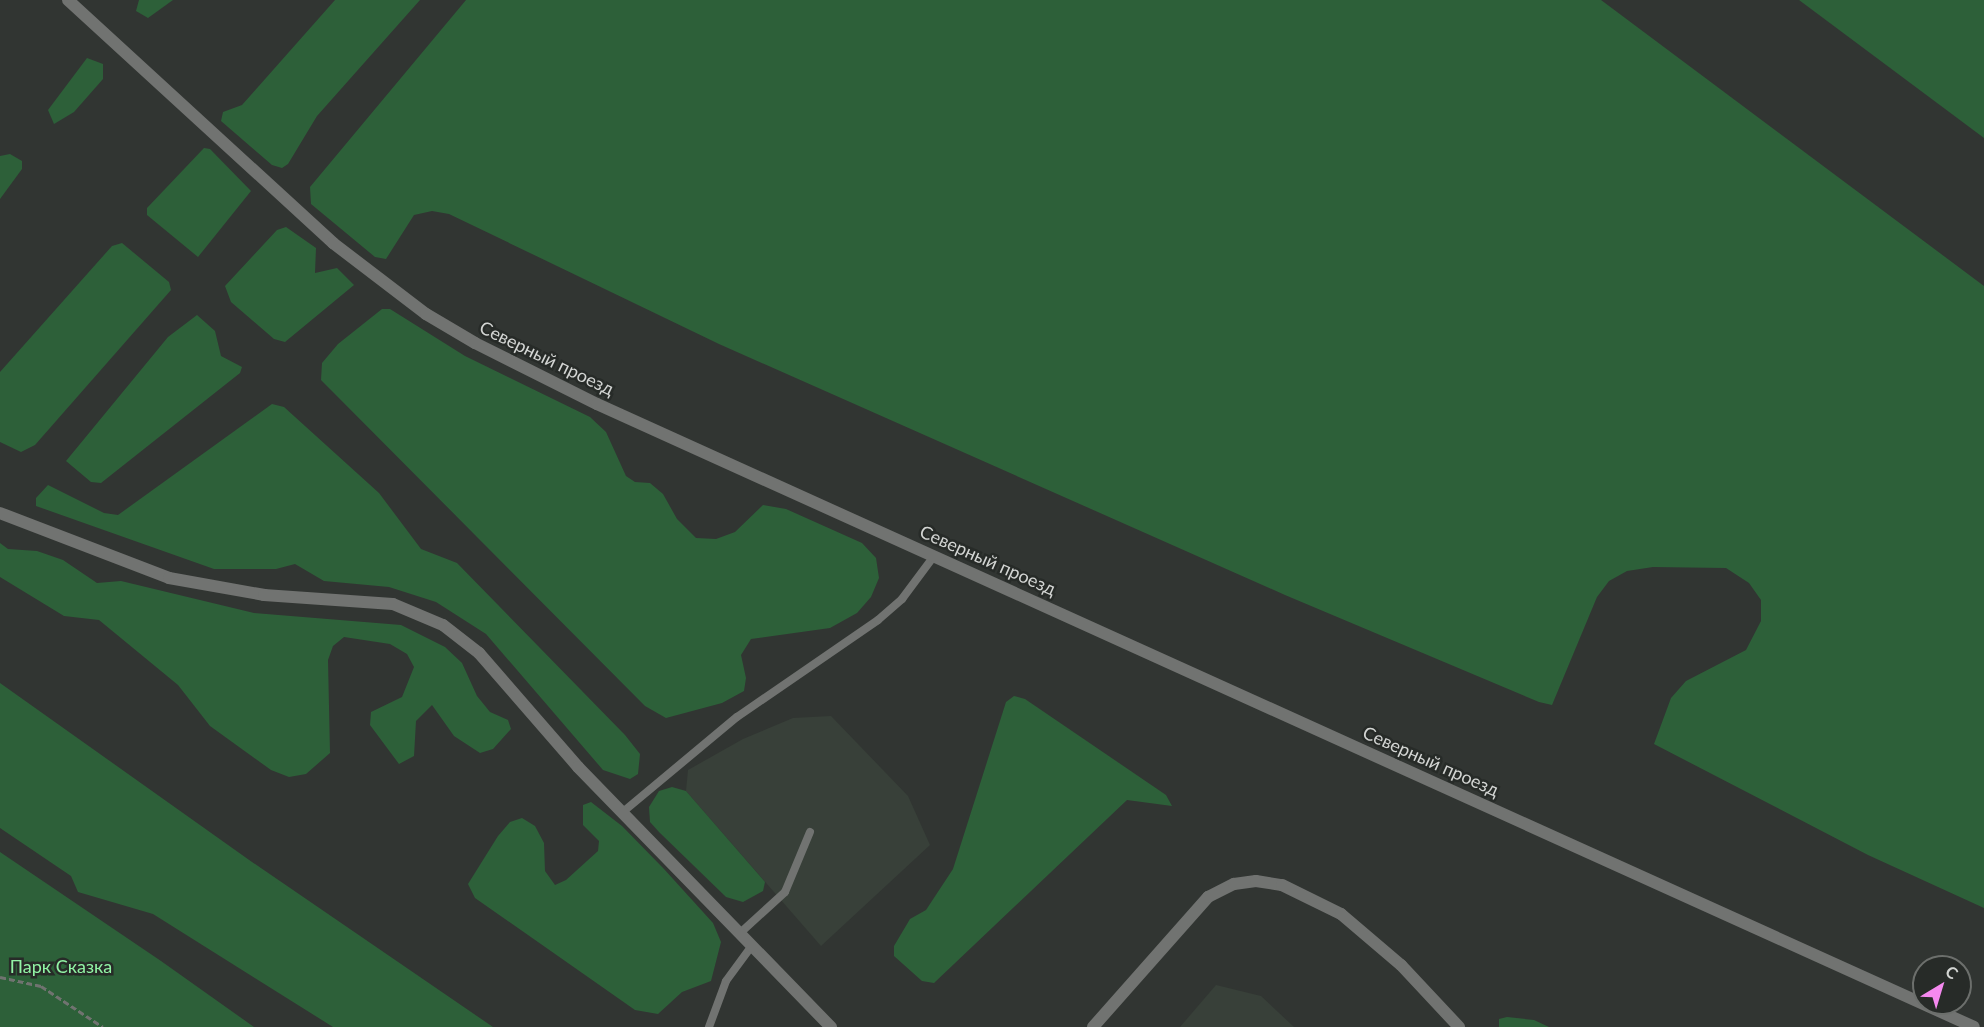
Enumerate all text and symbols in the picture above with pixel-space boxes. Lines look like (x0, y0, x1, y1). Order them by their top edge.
street label: Северный проезд (476, 316, 618, 400)
street label: Северный проезд (916, 520, 1060, 600)
street label: Северный проезд (1359, 721, 1503, 801)
park label: Парк Сказка (10, 955, 112, 977)
north arrow (1912, 955, 1972, 1015)
text: С (1942, 961, 1962, 983)

